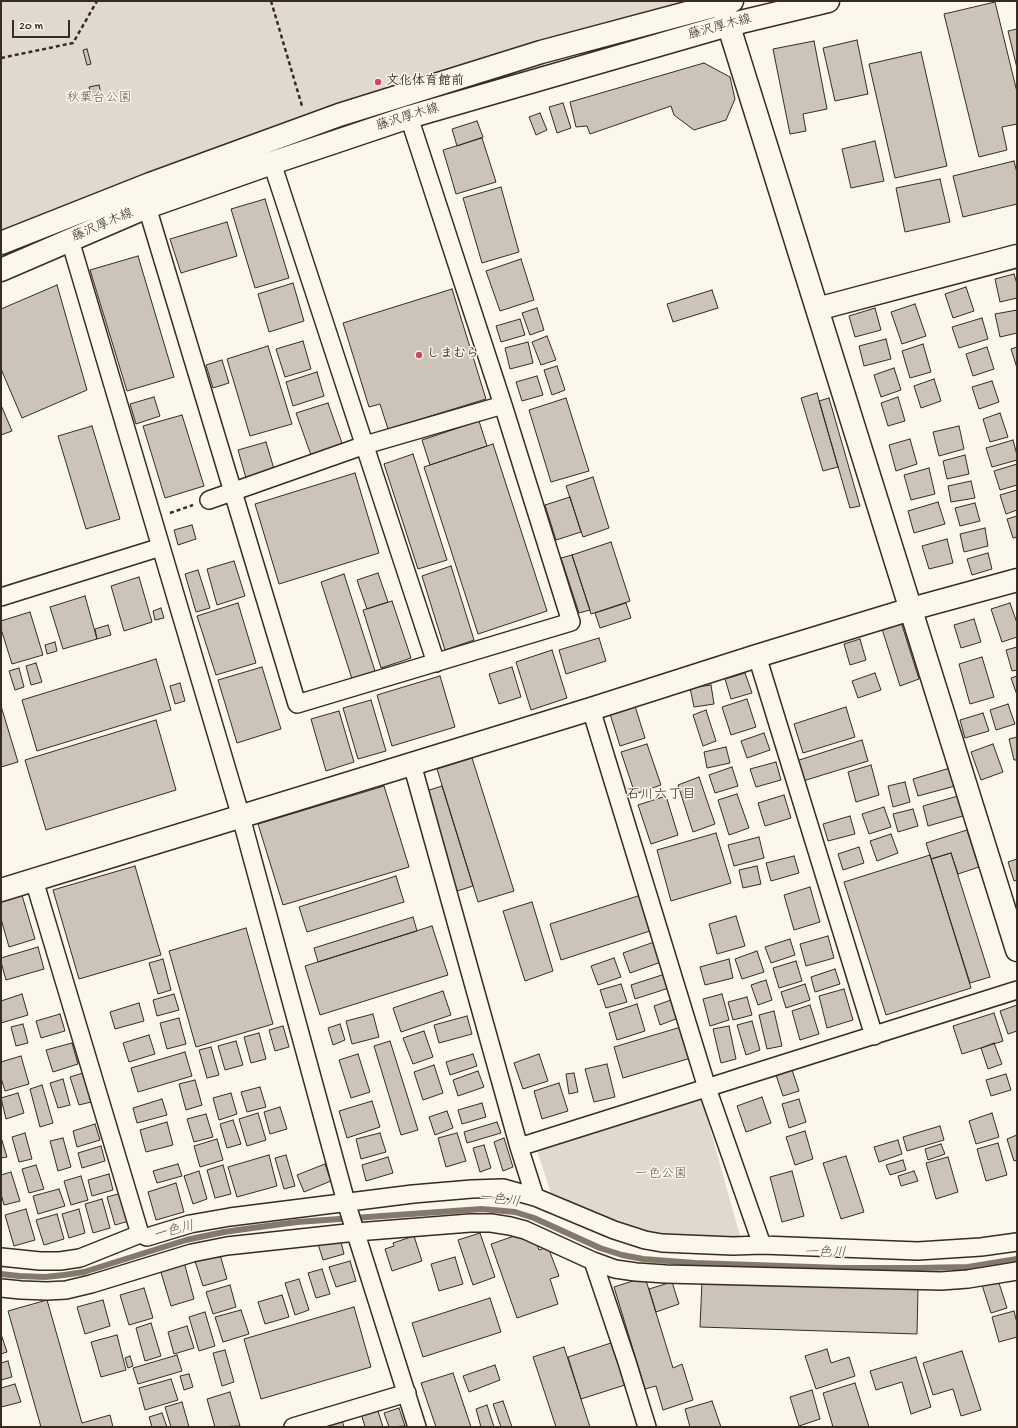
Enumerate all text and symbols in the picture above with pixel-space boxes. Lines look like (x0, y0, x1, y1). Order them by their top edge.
scale bar (14, 12, 72, 38)
street label: 藤沢厚木線 (687, 12, 753, 44)
text: 20 m (19, 20, 43, 34)
place label: 文化体育館前 (386, 74, 464, 90)
marker: 文化体育館前 (373, 77, 383, 87)
park label: 秋葉台公園 (67, 91, 131, 107)
street label: 藤沢厚木線 (375, 101, 441, 135)
street label: 藤沢厚木線 (70, 206, 136, 246)
place label: しまむら (427, 347, 479, 363)
marker: しまむら (414, 350, 424, 360)
district label: 石川六丁目 (626, 788, 696, 804)
park label: 一色公園 (635, 1167, 687, 1183)
water label: 一色川 (477, 1190, 521, 1212)
water label: 一色川 (152, 1219, 196, 1245)
water label: 一色川 (804, 1245, 846, 1263)

